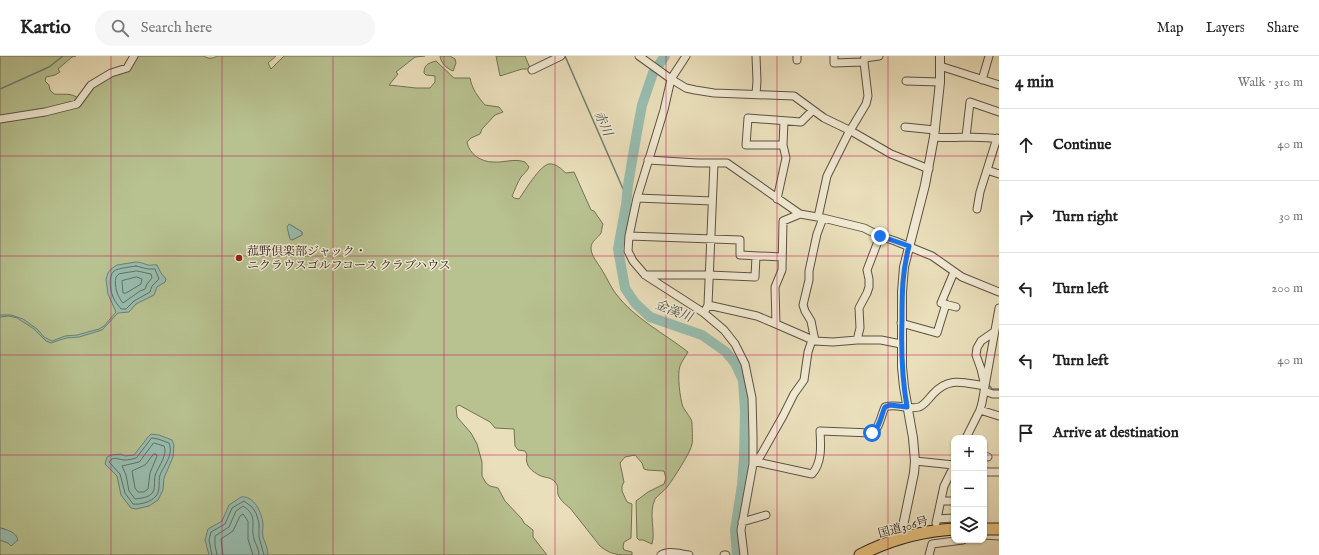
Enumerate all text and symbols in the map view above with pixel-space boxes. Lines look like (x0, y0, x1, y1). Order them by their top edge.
search box (95, 10, 375, 46)
text: Kartio (20, 16, 71, 40)
icon: search (109, 17, 131, 39)
text: Search here (141, 18, 212, 37)
text: Map (1157, 19, 1184, 37)
text: Layers (1206, 19, 1245, 37)
text: Share (1267, 19, 1299, 37)
text: 4 min (1015, 72, 1054, 93)
text: Walk · 310 m (1238, 74, 1303, 91)
water label: 赤川 (590, 108, 616, 141)
icon: ahead (1015, 134, 1037, 156)
text: Continue (1053, 135, 1111, 154)
text: 40 m (1277, 136, 1303, 153)
icon: right (1015, 206, 1037, 228)
text: Turn right (1053, 207, 1118, 226)
text: 30 m (1279, 208, 1303, 225)
route end (871, 227, 889, 245)
place label: 菰野倶楽部ジャック・ ニクラウスゴルフコース クラブハウス (247, 244, 451, 273)
marker: 菰野倶楽部ジャック・ ニクラウスゴルフコース クラブハウス (234, 253, 244, 263)
icon: left (1015, 278, 1037, 300)
text: Turn left (1053, 279, 1109, 298)
text: 200 m (1271, 280, 1303, 297)
water label: 金溪川 (652, 296, 697, 327)
icon: left (1015, 350, 1037, 372)
text: Turn left (1053, 351, 1109, 370)
text: 40 m (1277, 352, 1303, 369)
icon: arrive (1015, 422, 1037, 444)
text: Arrive at destination (1053, 423, 1179, 442)
route start (863, 424, 881, 442)
map controls (951, 435, 987, 543)
button: + (951, 435, 987, 471)
button: − (951, 471, 987, 507)
button: layers (951, 507, 987, 543)
street label: 国道306号 (876, 514, 930, 541)

